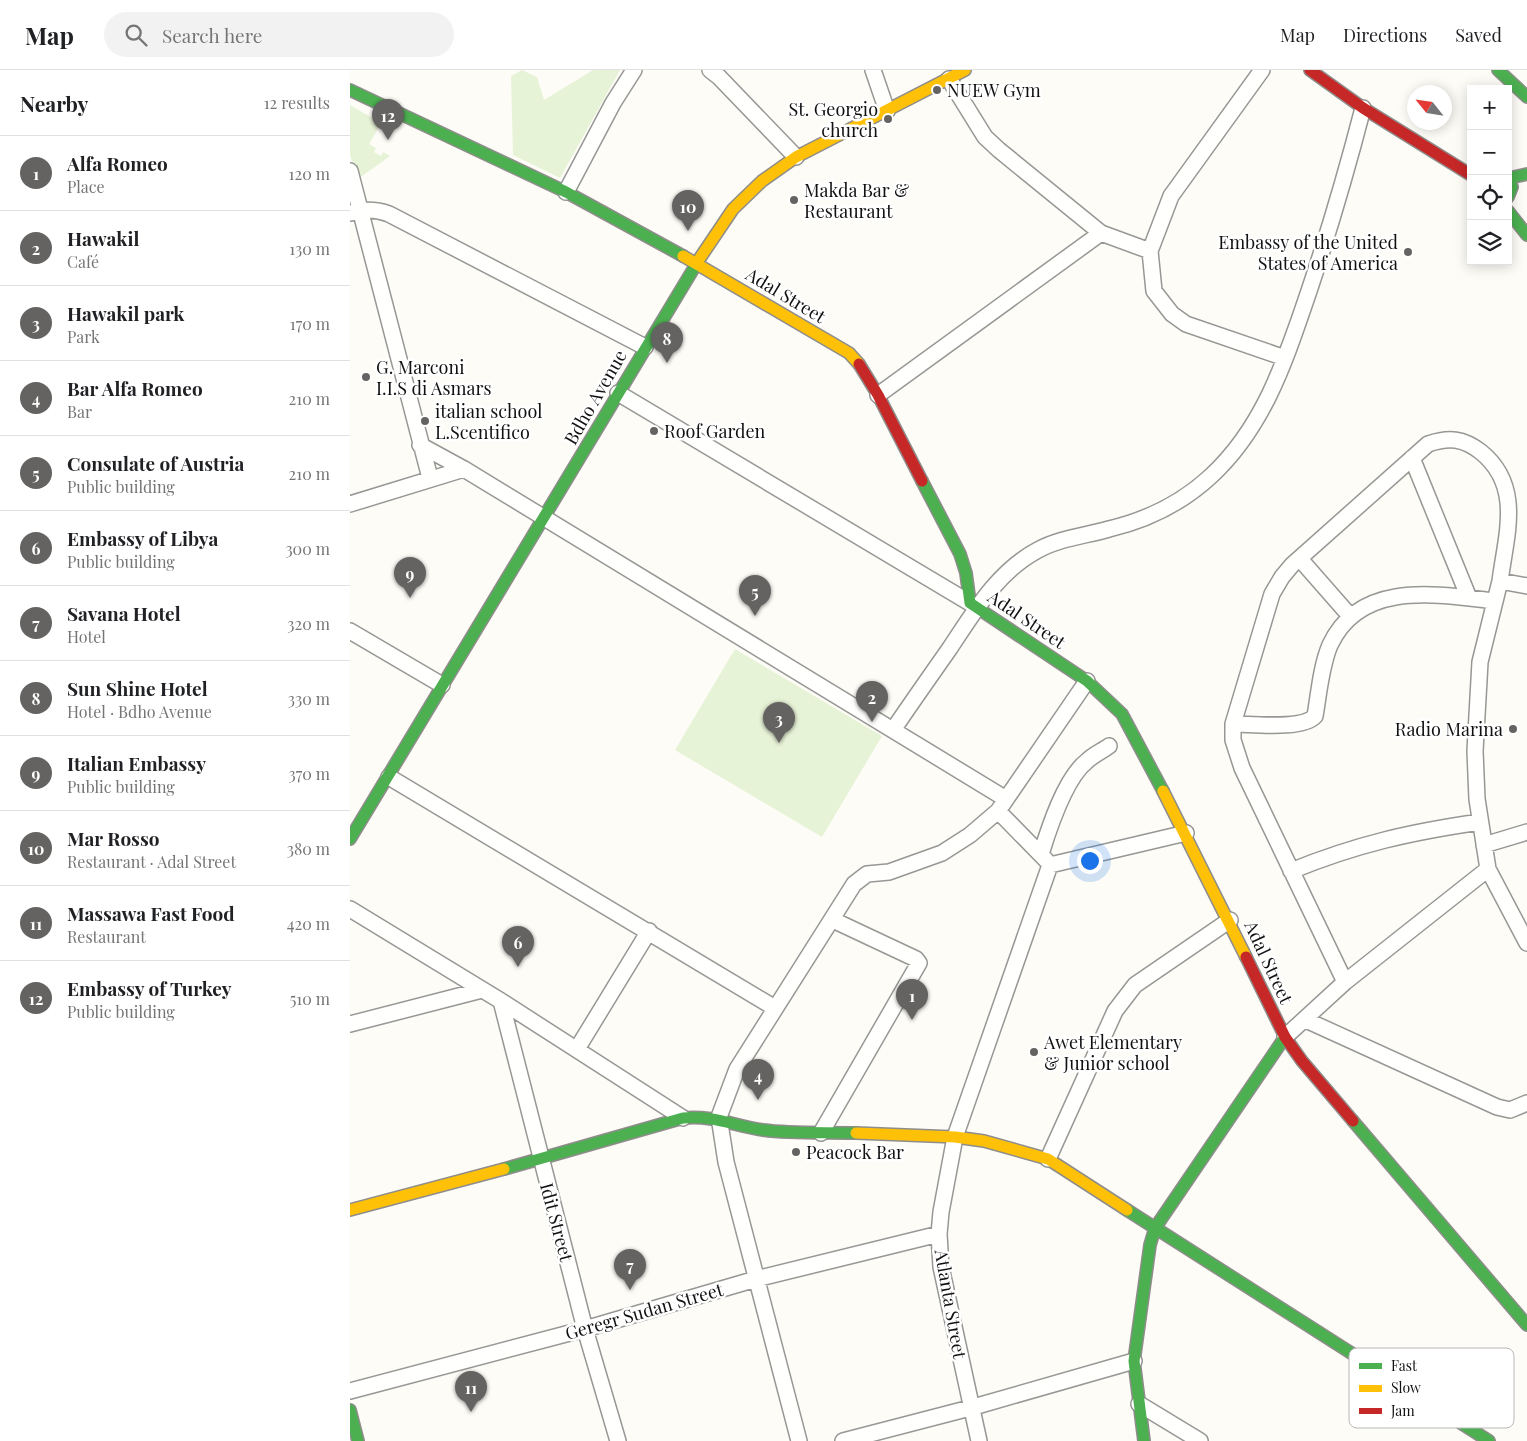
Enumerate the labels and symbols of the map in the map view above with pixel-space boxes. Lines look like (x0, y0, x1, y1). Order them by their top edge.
place label: NUEW Gym (947, 78, 1041, 102)
marker: NUEW Gym (931, 84, 943, 96)
north arrow (1407, 85, 1452, 130)
place label: St. Georgio church (789, 97, 878, 142)
pin: 12 (372, 99, 404, 140)
marker: St. Georgio church (882, 113, 894, 125)
place label: Makda Bar & Restaurant (804, 178, 909, 223)
pin: 10 (672, 190, 704, 231)
marker: Makda Bar & Restaurant (788, 194, 800, 206)
place label: Embassy of the United States of America (1218, 230, 1399, 275)
marker: Embassy of the United States of America (1402, 246, 1414, 258)
street label: Adal Street (741, 261, 831, 328)
pin: 8 (651, 322, 683, 363)
street label: Bdho Avenue (558, 345, 632, 449)
place label: G. Marconi I.I.S di Asmars (376, 355, 491, 400)
marker: G. Marconi I.I.S di Asmars (360, 371, 372, 383)
place label: italian school L.Scentifico (435, 399, 542, 444)
marker: italian school L.Scentifico (419, 415, 431, 427)
place label: Roof Garden (664, 419, 766, 443)
marker: Roof Garden (648, 425, 660, 437)
pin: 9 (394, 557, 426, 598)
pin: 5 (739, 575, 771, 616)
street label: Adal Street (983, 584, 1071, 654)
pin: 2 (856, 681, 888, 722)
pin: 3 (763, 702, 795, 743)
place label: Radio Marina (1395, 717, 1503, 741)
marker: Radio Marina (1507, 723, 1519, 735)
your location (1077, 848, 1103, 874)
street label: Adal Street (1239, 916, 1299, 1008)
pin: 6 (502, 926, 534, 967)
pin: 1 (896, 979, 928, 1020)
place label: Awet Elementary & Junior school (1043, 1030, 1182, 1075)
marker: Awet Elementary & Junior school (1028, 1046, 1040, 1058)
pin: 4 (742, 1059, 774, 1100)
place label: Peacock Bar (806, 1140, 904, 1164)
marker: Peacock Bar (790, 1146, 802, 1158)
street label: Idit Street (535, 1180, 579, 1265)
street label: Atlanta Street (929, 1247, 973, 1361)
pin: 7 (614, 1249, 646, 1290)
street label: Geregr Sudan Street (562, 1277, 726, 1345)
legend (1349, 1348, 1514, 1428)
text: Fast (1391, 1356, 1418, 1375)
pin: 11 (455, 1371, 487, 1412)
text: Slow (1391, 1378, 1421, 1397)
text: Jam (1390, 1401, 1415, 1420)

